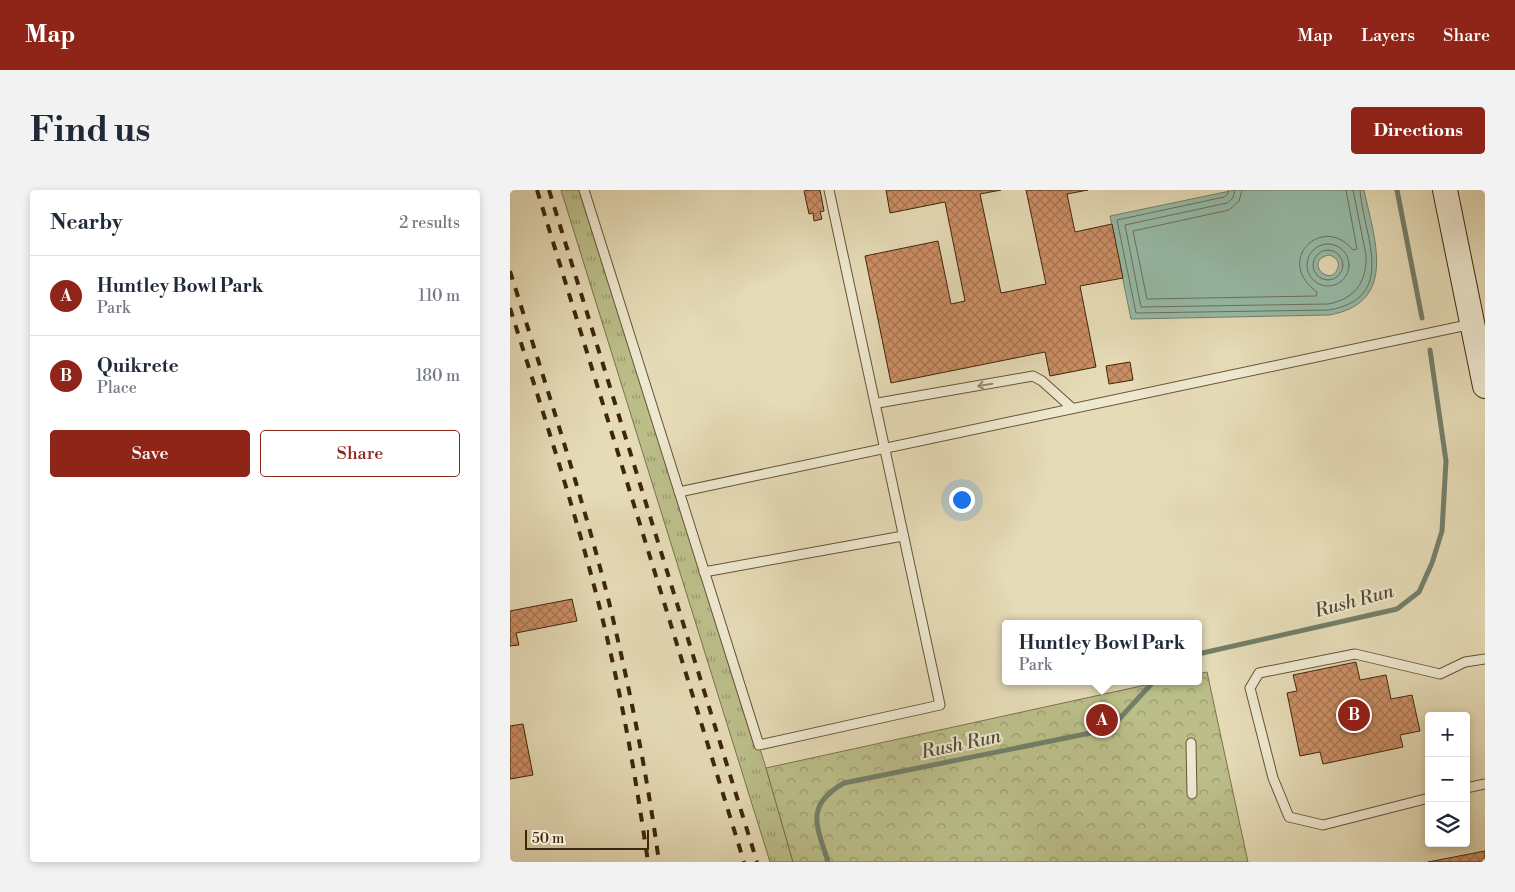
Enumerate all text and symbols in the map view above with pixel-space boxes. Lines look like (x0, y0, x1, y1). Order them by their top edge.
text: Map (25, 20, 75, 50)
text: Map (1298, 24, 1333, 47)
text: Layers (1361, 24, 1415, 47)
text: Share (1443, 24, 1490, 47)
button: Directions (1351, 107, 1485, 154)
text: Find us (30, 109, 150, 152)
text: Nearby (50, 210, 123, 236)
text: 2 results (399, 213, 460, 233)
text: Huntley Bowl Park (97, 274, 264, 298)
text: A (60, 286, 72, 306)
text: 110 m (418, 286, 460, 306)
text: Park (97, 298, 130, 318)
text: Quikrete (97, 354, 179, 378)
text: B (60, 366, 72, 386)
text: 180 m (416, 366, 460, 386)
text: Place (97, 378, 137, 398)
one-way arrow (978, 380, 994, 390)
button: Save (50, 430, 250, 477)
button: Share (260, 430, 460, 477)
your location (949, 487, 975, 513)
water label: Rush Run (1311, 579, 1397, 623)
popup (1002, 620, 1202, 685)
text: Huntley Bowl Park (1019, 631, 1185, 655)
text: Park (1019, 655, 1052, 675)
pin: B (1338, 696, 1370, 734)
pin: A (1086, 701, 1118, 739)
map controls (1425, 712, 1470, 847)
button: + (1425, 712, 1470, 757)
water label: Rush Run (918, 724, 1003, 764)
button: − (1425, 757, 1470, 802)
button: layers (1425, 802, 1470, 847)
scale bar (525, 827, 649, 850)
text: 50 m (532, 830, 564, 848)

